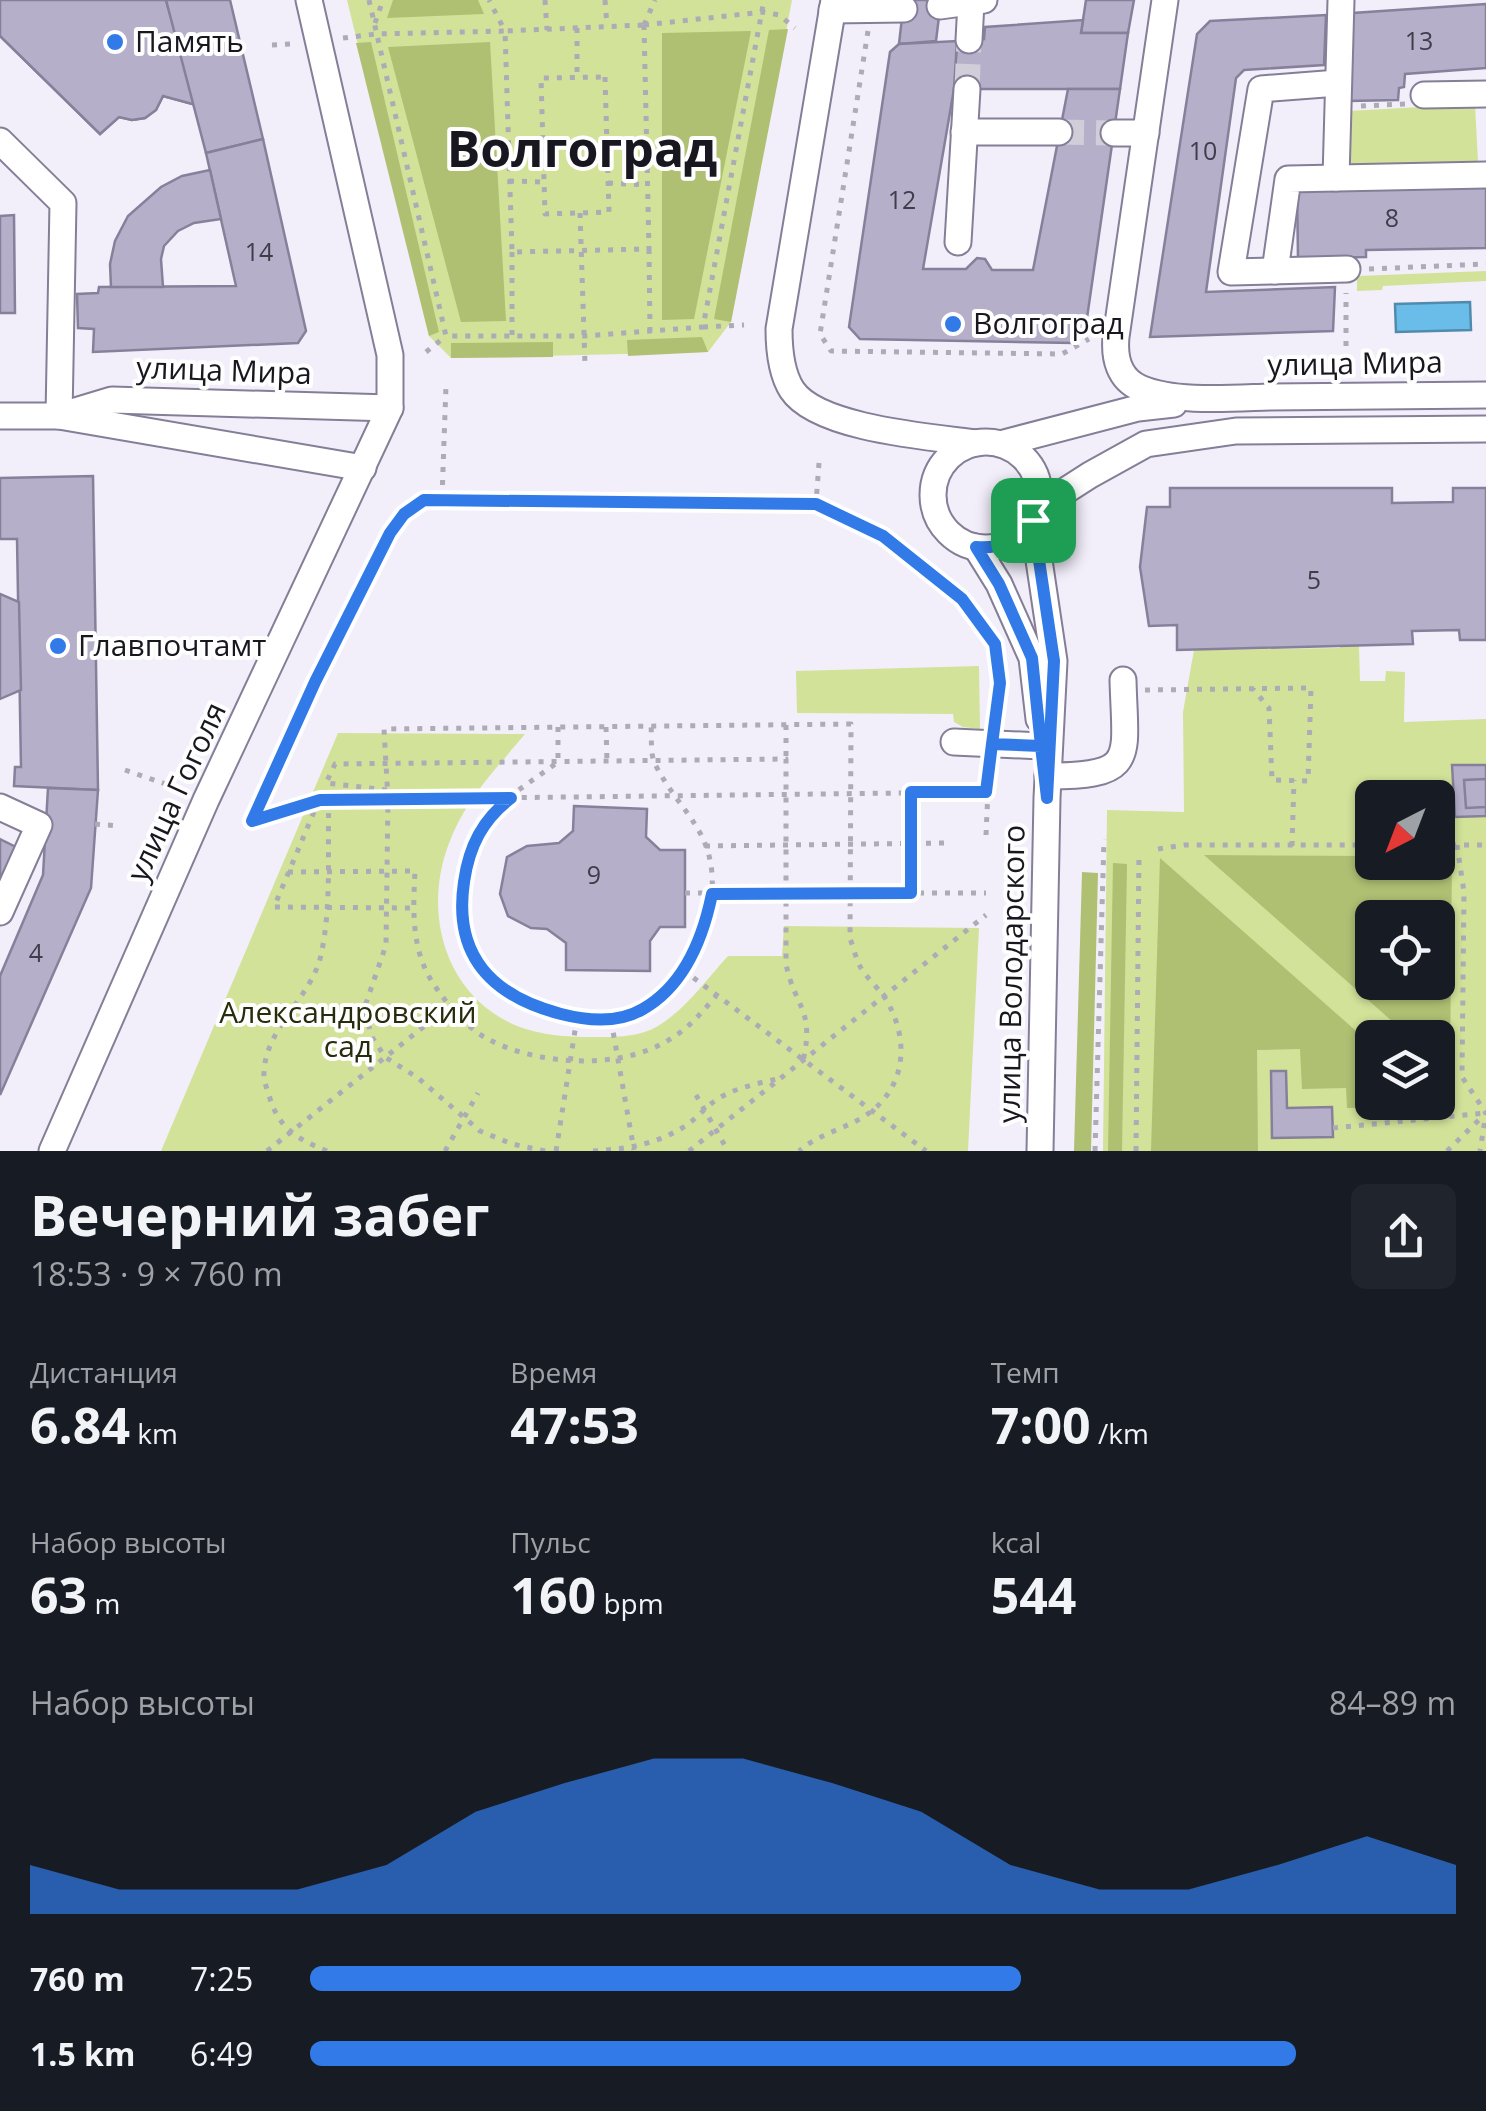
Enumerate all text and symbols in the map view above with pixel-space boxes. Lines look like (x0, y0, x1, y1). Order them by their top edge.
place label: Память (135, 20, 244, 61)
house number: 13 (1405, 23, 1433, 57)
marker: Память (104, 31, 126, 53)
district label: Волгоград (447, 114, 717, 182)
house number: 10 (1189, 133, 1217, 167)
house number: 12 (888, 182, 916, 216)
house number: 8 (1385, 200, 1399, 234)
house number: 14 (245, 234, 273, 268)
place label: Волгоград (973, 302, 1124, 343)
marker: Волгоград (942, 313, 964, 335)
street label: улица Мира (1267, 340, 1443, 385)
street label: улица Мира (136, 346, 313, 393)
pin (991, 478, 1076, 563)
icon: arrive (1006, 493, 1061, 548)
house number: 5 (1307, 562, 1321, 596)
place label: Главпочтамт (78, 624, 266, 665)
marker: Главпочтамт (47, 635, 69, 657)
street label: улица Гоголя (116, 695, 235, 887)
north arrow (1355, 780, 1455, 880)
map controls (1355, 780, 1455, 1120)
street label: улица Володарского (987, 824, 1034, 1123)
house number: 9 (587, 857, 601, 891)
button: locate (1355, 900, 1455, 1000)
house number: 4 (29, 935, 43, 969)
park label: Александровский сад (219, 991, 477, 1066)
button: layers (1355, 1020, 1455, 1120)
text: Вечерний забег (30, 1177, 490, 1252)
button: share (1351, 1184, 1456, 1289)
text: 18:53 · 9 × 760 m (30, 1252, 283, 1295)
text: Дистанция (30, 1353, 178, 1391)
text: Время (510, 1353, 597, 1391)
text: Темп (991, 1353, 1060, 1391)
text: 6.84 (30, 1391, 130, 1459)
text: 47:53 (510, 1391, 639, 1459)
text: 7:00 (991, 1391, 1091, 1459)
text: km (130, 1414, 178, 1452)
text: /km (1091, 1414, 1149, 1452)
text: Набор высоты (30, 1523, 227, 1561)
text: Пульс (510, 1523, 591, 1561)
text: kcal (991, 1523, 1041, 1561)
text: 63 (30, 1561, 87, 1629)
text: 160 (510, 1561, 596, 1629)
text: 544 (991, 1561, 1076, 1629)
text: m (87, 1584, 120, 1622)
text: bpm (596, 1584, 664, 1622)
text: Набор высоты (30, 1681, 255, 1724)
text: 84–89 m (1329, 1681, 1456, 1724)
text: 760 m (30, 1957, 125, 2000)
text: 7:25 (190, 1957, 253, 2000)
text: 1.5 km (30, 2032, 135, 2075)
text: 6:49 (190, 2032, 253, 2075)

